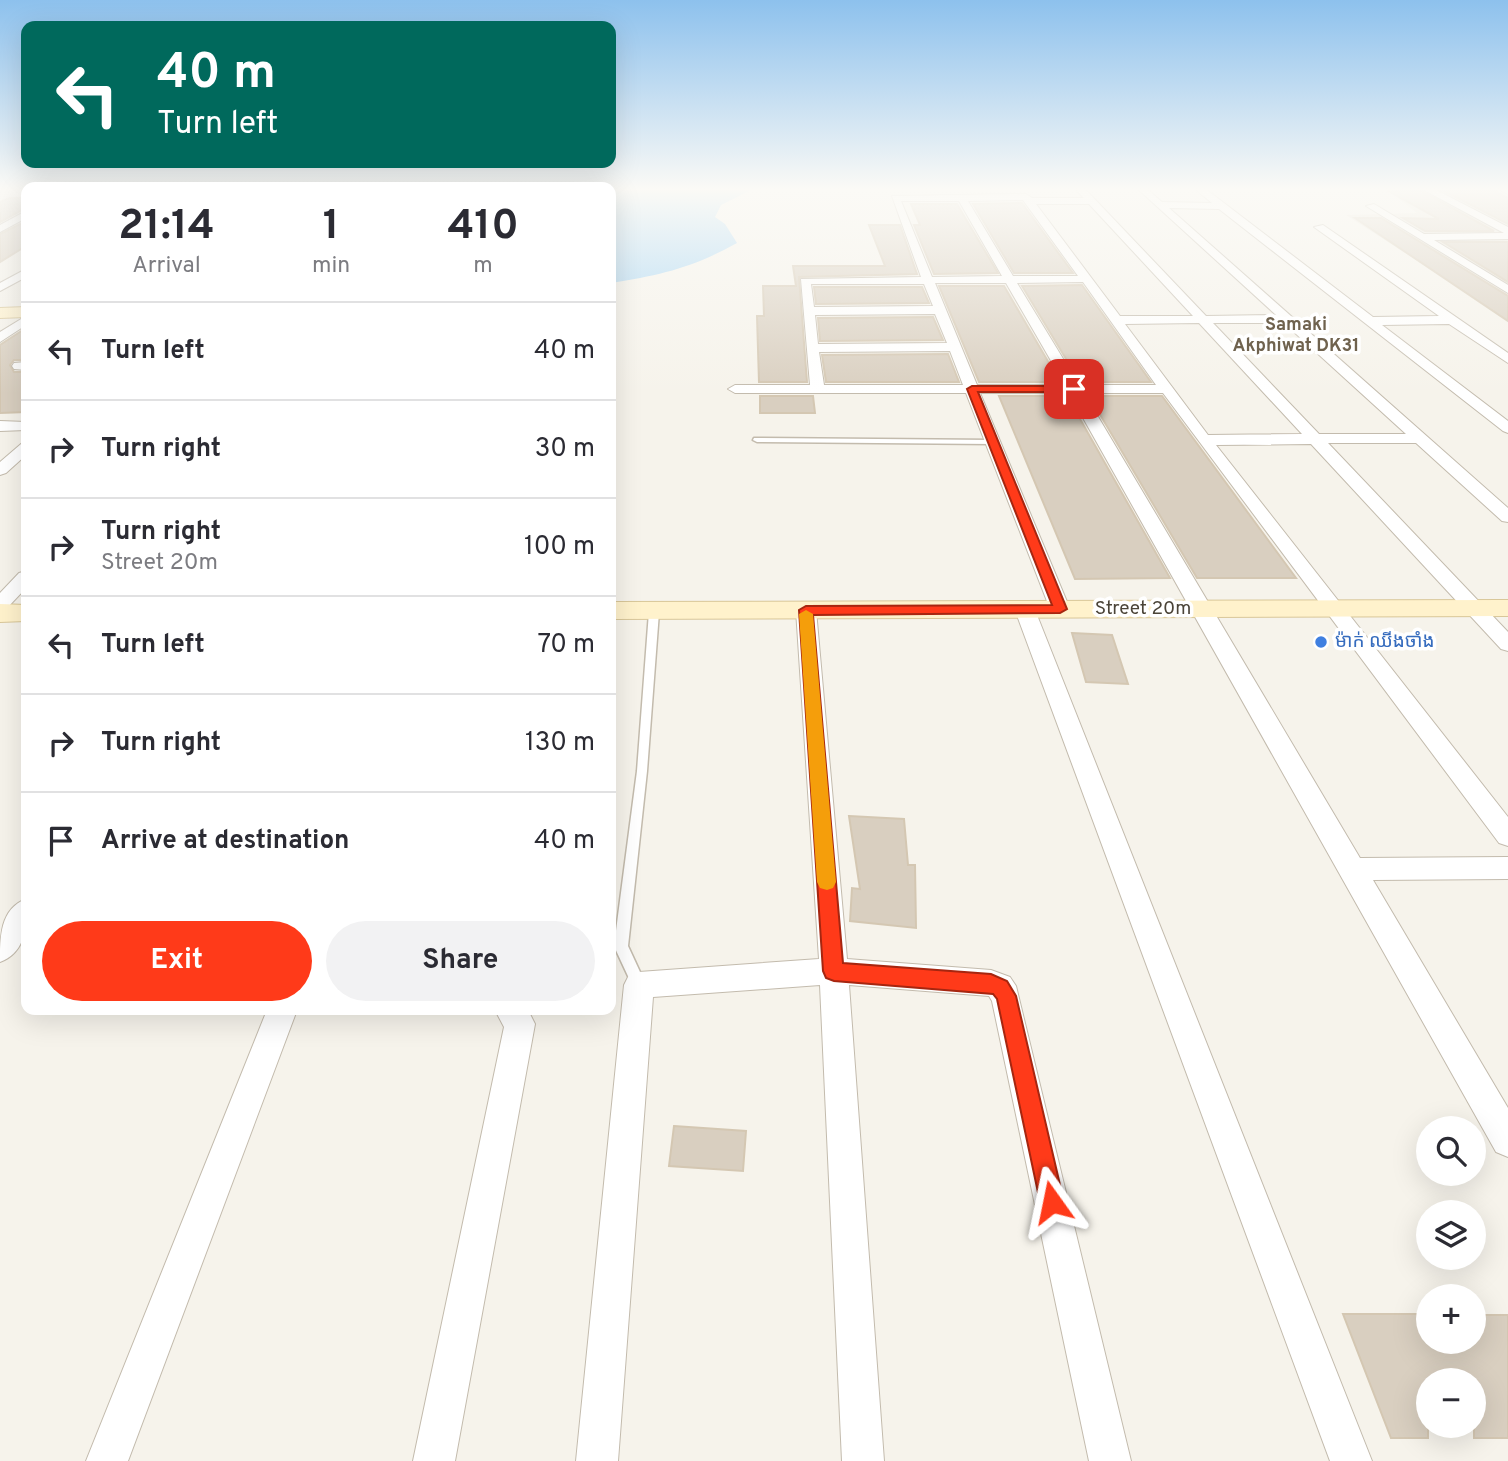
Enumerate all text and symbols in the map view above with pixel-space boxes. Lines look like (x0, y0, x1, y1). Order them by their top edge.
text: 40 m (157, 44, 276, 106)
icon: left (42, 49, 133, 140)
text: Turn left (157, 105, 278, 145)
text: 21:14 (118, 201, 215, 254)
text: 1 (323, 201, 339, 254)
text: 410 (447, 201, 519, 254)
text: Arrival (132, 252, 201, 281)
text: min (312, 252, 350, 281)
text: m (473, 252, 493, 281)
district label: Samaki Akphiwat DK31 (1233, 314, 1359, 358)
icon: left (42, 332, 80, 370)
text: Turn left (101, 335, 205, 368)
text: 40 m (534, 335, 595, 368)
pin (1044, 359, 1104, 419)
icon: arrive (1055, 370, 1093, 408)
icon: right (42, 430, 80, 468)
text: Turn right (101, 433, 221, 466)
text: 30 m (535, 433, 595, 466)
text: Turn right (101, 516, 221, 549)
icon: right (42, 528, 80, 566)
text: 100 m (524, 531, 595, 564)
text: Street 20m (101, 549, 218, 578)
street label: Street 20m (1095, 597, 1191, 621)
icon: left (42, 626, 80, 664)
text: Turn left (101, 629, 205, 662)
text: 70 m (537, 629, 595, 662)
place label: ម៉ាក់ ឈីងចាំង (1335, 630, 1435, 654)
marker: ម៉ាក់ ឈីងចាំង (1313, 634, 1329, 650)
icon: right (42, 724, 80, 762)
text: Turn right (101, 727, 221, 760)
text: 130 m (525, 727, 595, 760)
icon: arrive (42, 822, 80, 860)
text: Arrive at destination (101, 825, 349, 858)
text: 40 m (534, 825, 595, 858)
button: Exit (42, 921, 312, 1001)
button: Share (326, 921, 595, 1001)
map controls (1416, 1116, 1486, 1438)
button: search (1416, 1116, 1486, 1186)
position arrow (1015, 1165, 1089, 1239)
button: layers (1416, 1200, 1486, 1270)
button: + (1416, 1284, 1486, 1354)
button: − (1416, 1368, 1486, 1438)

